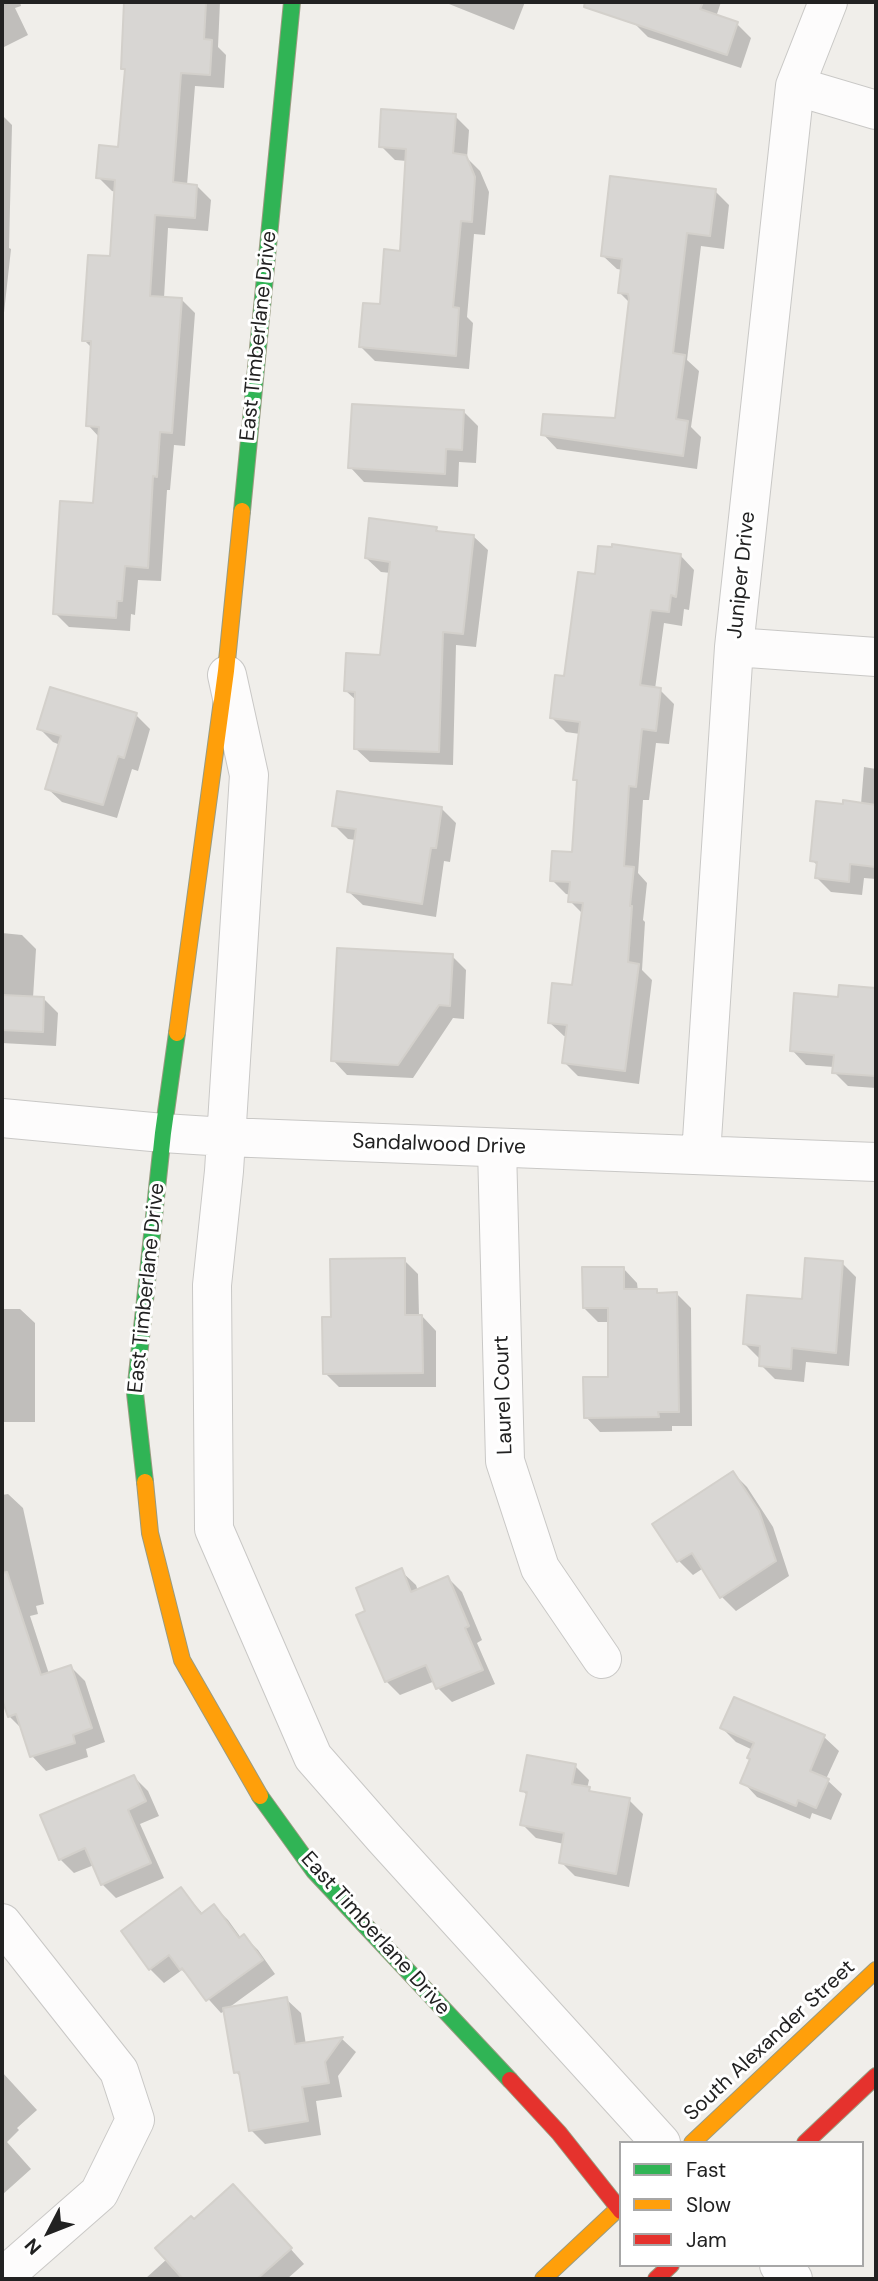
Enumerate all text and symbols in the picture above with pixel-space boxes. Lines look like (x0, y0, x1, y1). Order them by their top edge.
street label: East Timberlane Drive (235, 230, 283, 442)
street label: Juniper Drive (723, 510, 761, 640)
street label: Sandalwood Drive (352, 1129, 526, 1161)
street label: East Timberlane Drive (123, 1182, 171, 1394)
street label: Laurel Court (489, 1335, 519, 1455)
street label: East Timberlane Drive (295, 1847, 455, 2021)
street label: South Alexander Street (679, 1955, 861, 2127)
legend (619, 2141, 864, 2267)
text: Fast (686, 2156, 726, 2184)
text: Slow (686, 2191, 731, 2219)
north arrow (14, 2197, 84, 2267)
text: Jam (686, 2226, 727, 2254)
text: N (19, 2233, 47, 2260)

